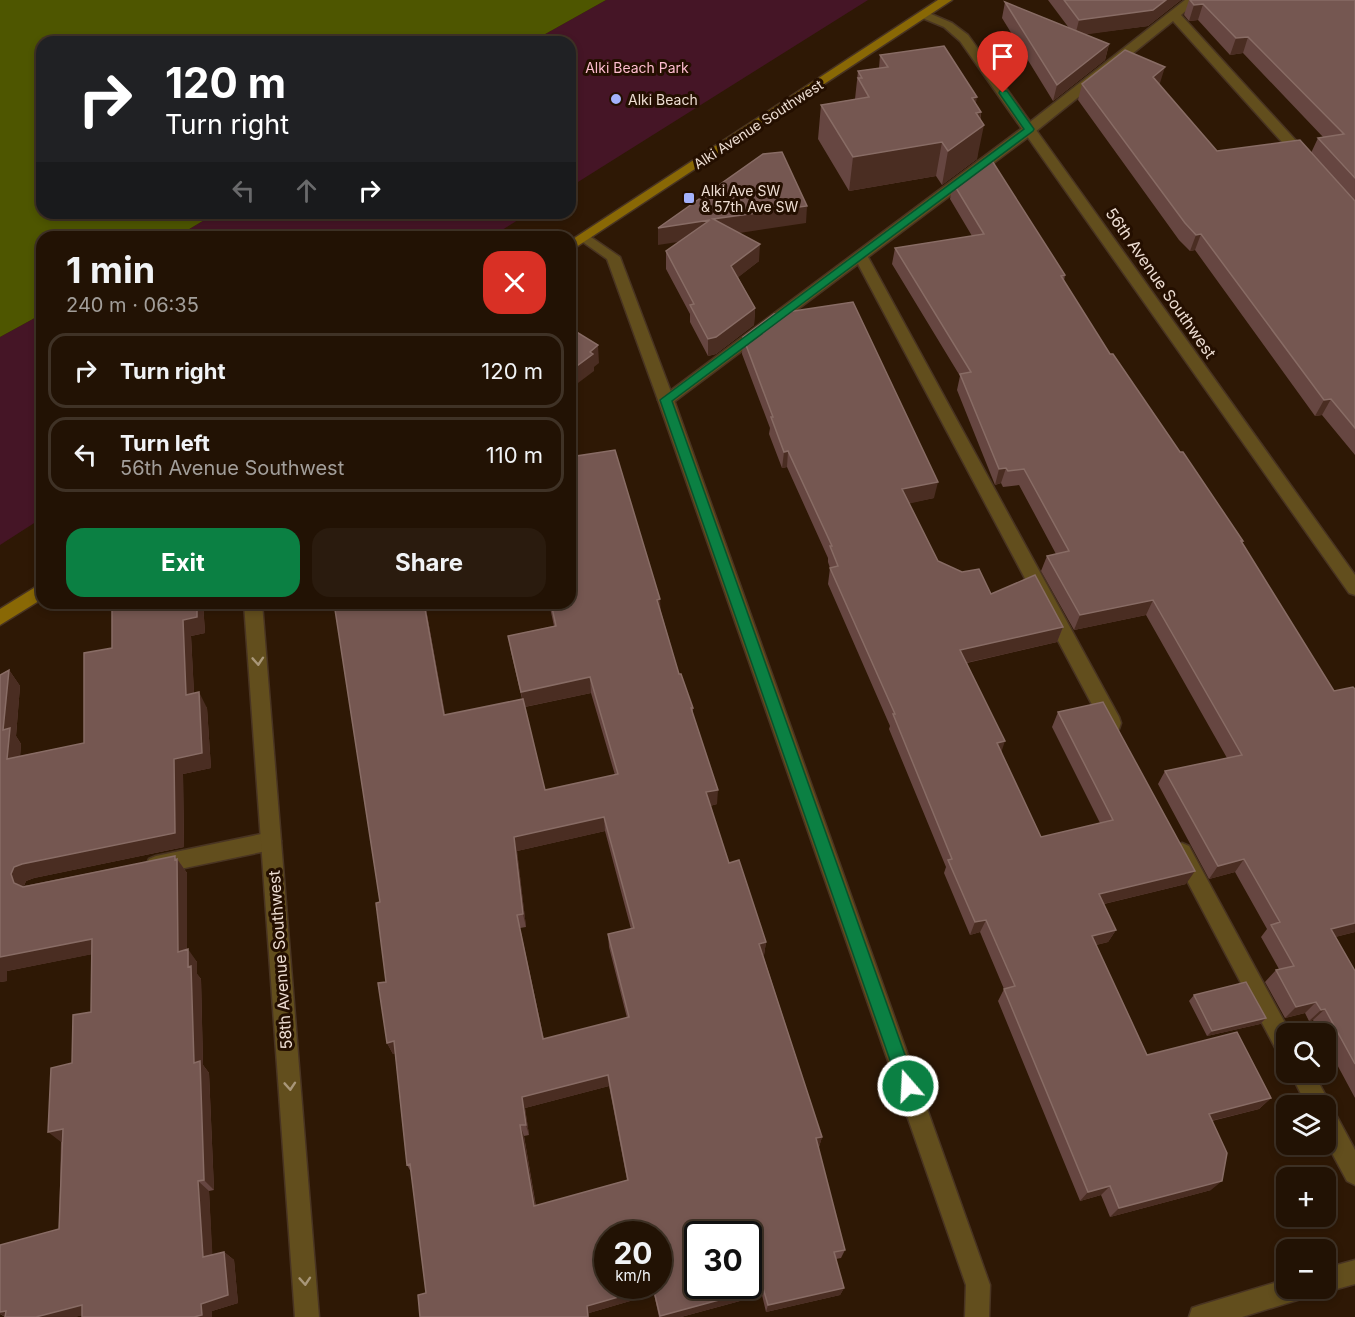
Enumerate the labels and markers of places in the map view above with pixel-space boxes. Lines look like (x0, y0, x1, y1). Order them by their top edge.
pin (977, 31, 1028, 93)
place label: Alki Beach (628, 91, 698, 108)
marker: Alki Beach (609, 92, 623, 106)
place label: Alki Ave SW & 57th Ave SW (701, 182, 799, 215)
marker: Alki Ave SW & 57th Ave SW (682, 191, 696, 205)

